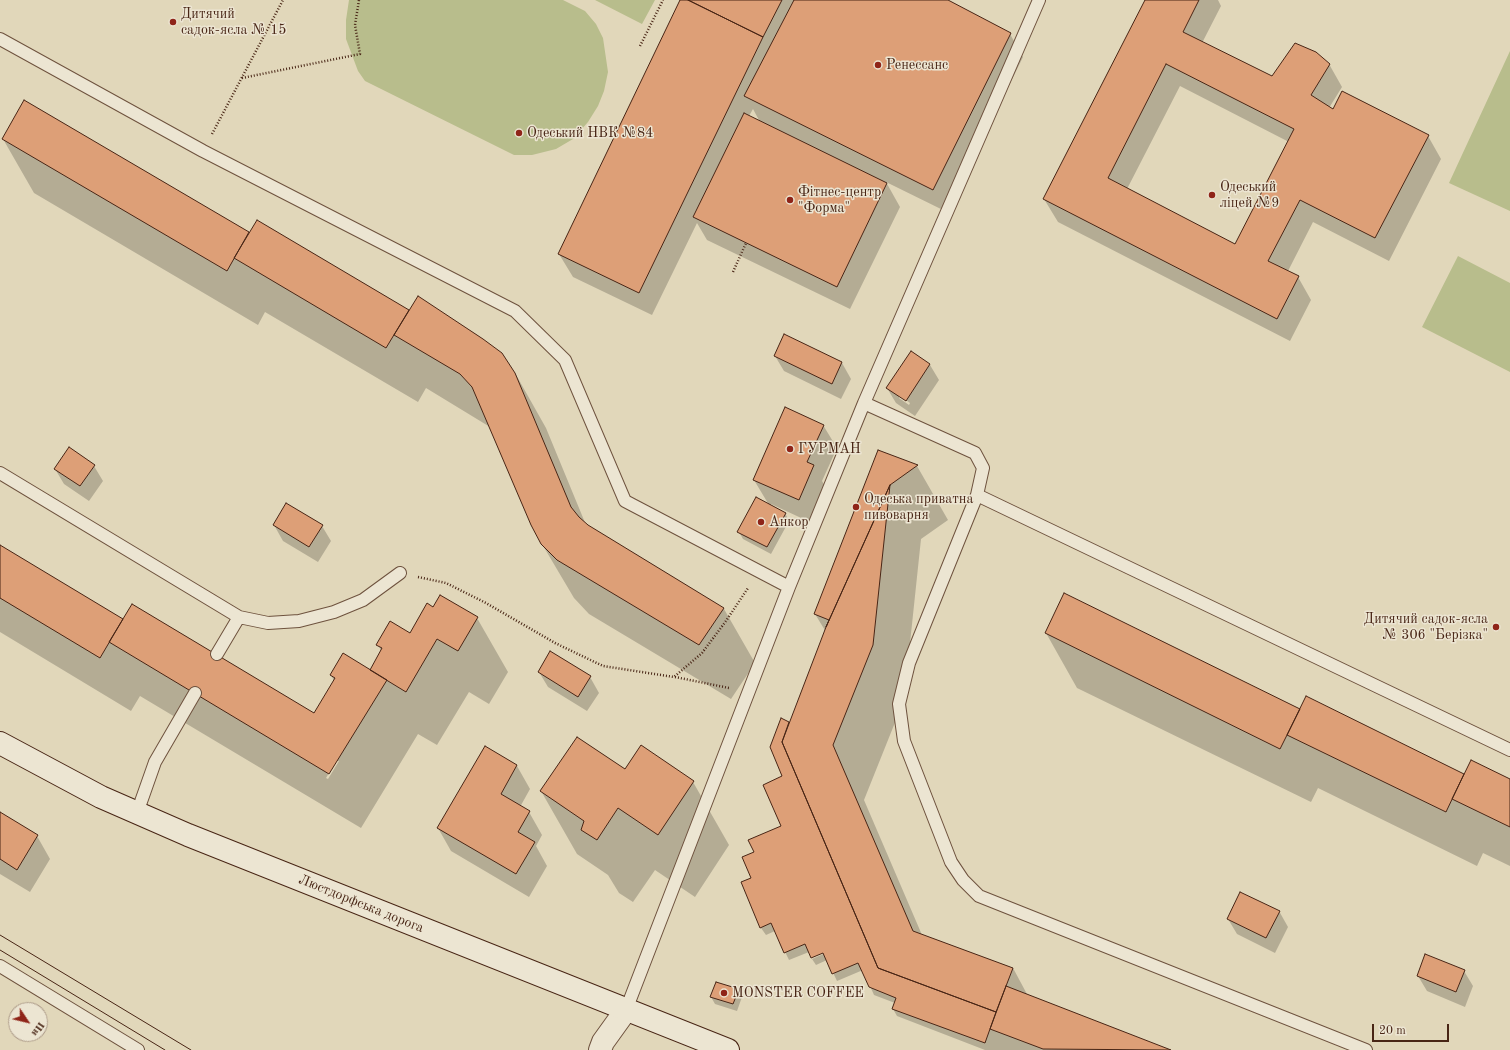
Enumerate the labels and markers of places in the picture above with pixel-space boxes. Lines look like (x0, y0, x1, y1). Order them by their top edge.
place label: Дитячий садок-ясла № 15 (181, 6, 286, 38)
marker: Дитячий садок-ясла № 15 (168, 17, 178, 27)
place label: Ренессанс (886, 57, 948, 73)
marker: Ренессанс (873, 60, 883, 70)
place label: Одеський НВК №84 (527, 125, 653, 141)
marker: Одеський НВК №84 (514, 128, 524, 138)
place label: Одеський ліцей №9 (1220, 179, 1279, 212)
place label: Фітнес-центр "Форма" (798, 184, 881, 216)
marker: Одеський ліцей №9 (1207, 190, 1217, 200)
marker: Фітнес-центр "Форма" (785, 195, 795, 205)
place label: ГУРМАН (798, 441, 861, 457)
marker: ГУРМАН (785, 444, 795, 454)
place label: Одеська приватна пивоварня (864, 491, 973, 524)
marker: Одеська приватна пивоварня (851, 502, 861, 512)
place label: Анкор (769, 514, 809, 530)
marker: Анкор (756, 517, 766, 527)
place label: Дитячий садок-ясла № 306 "Берізка" (1364, 611, 1488, 644)
marker: Дитячий садок-ясла № 306 "Берізка" (1491, 622, 1501, 632)
place label: MONSTER COFFEE (732, 985, 864, 1001)
marker: MONSTER COFFEE (719, 988, 729, 998)

